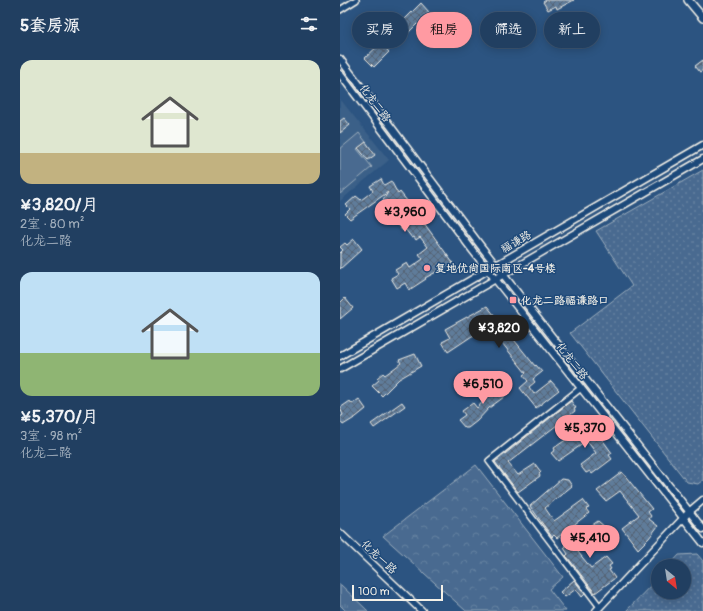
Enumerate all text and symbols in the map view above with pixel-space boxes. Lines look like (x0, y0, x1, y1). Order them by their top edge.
chip: 买房 (352, 12, 408, 48)
chip: 租房 (416, 12, 472, 48)
chip: 筛选 (480, 12, 536, 48)
chip: 新上 (544, 12, 600, 48)
icon: filters (298, 13, 320, 35)
text: 5套房源 (20, 15, 80, 36)
street label: 化龙二路 (357, 82, 393, 124)
icon: home (134, 86, 206, 158)
text: ¥3,820/月 (20, 194, 98, 215)
pin: ¥3,960 (372, 199, 438, 233)
text: ¥3,960 (384, 204, 426, 220)
text: 2室 · 80 m² (20, 216, 84, 232)
street label: 福谦路 (498, 228, 534, 256)
text: 化龙二路 (20, 233, 72, 249)
place label: 复地优尚国际南区-4号楼 (435, 262, 556, 275)
marker: 复地优尚国际南区-4号楼 (422, 263, 432, 273)
place label: 化龙二路福谦路口 (521, 294, 609, 307)
marker: 化龙二路福谦路口 (508, 295, 518, 305)
icon: home (134, 298, 206, 370)
pin: ¥3,820 (466, 315, 532, 349)
text: ¥3,820 (478, 320, 520, 336)
street label: 化龙二路 (553, 340, 591, 382)
pin: ¥6,510 (450, 371, 516, 405)
text: ¥6,510 (463, 376, 503, 392)
text: ¥5,370/月 (20, 406, 99, 427)
pin: ¥5,370 (552, 415, 618, 449)
text: ¥5,370 (564, 420, 606, 436)
text: 3室 · 98 m² (20, 428, 82, 444)
text: 化龙二路 (20, 445, 72, 461)
pin: ¥5,410 (557, 525, 623, 559)
text: ¥5,410 (570, 530, 610, 546)
street label: 化龙一路 (358, 537, 400, 577)
north arrow (651, 559, 691, 599)
map controls (651, 559, 691, 599)
scale bar (352, 583, 443, 602)
text: 100 m (358, 585, 389, 598)

